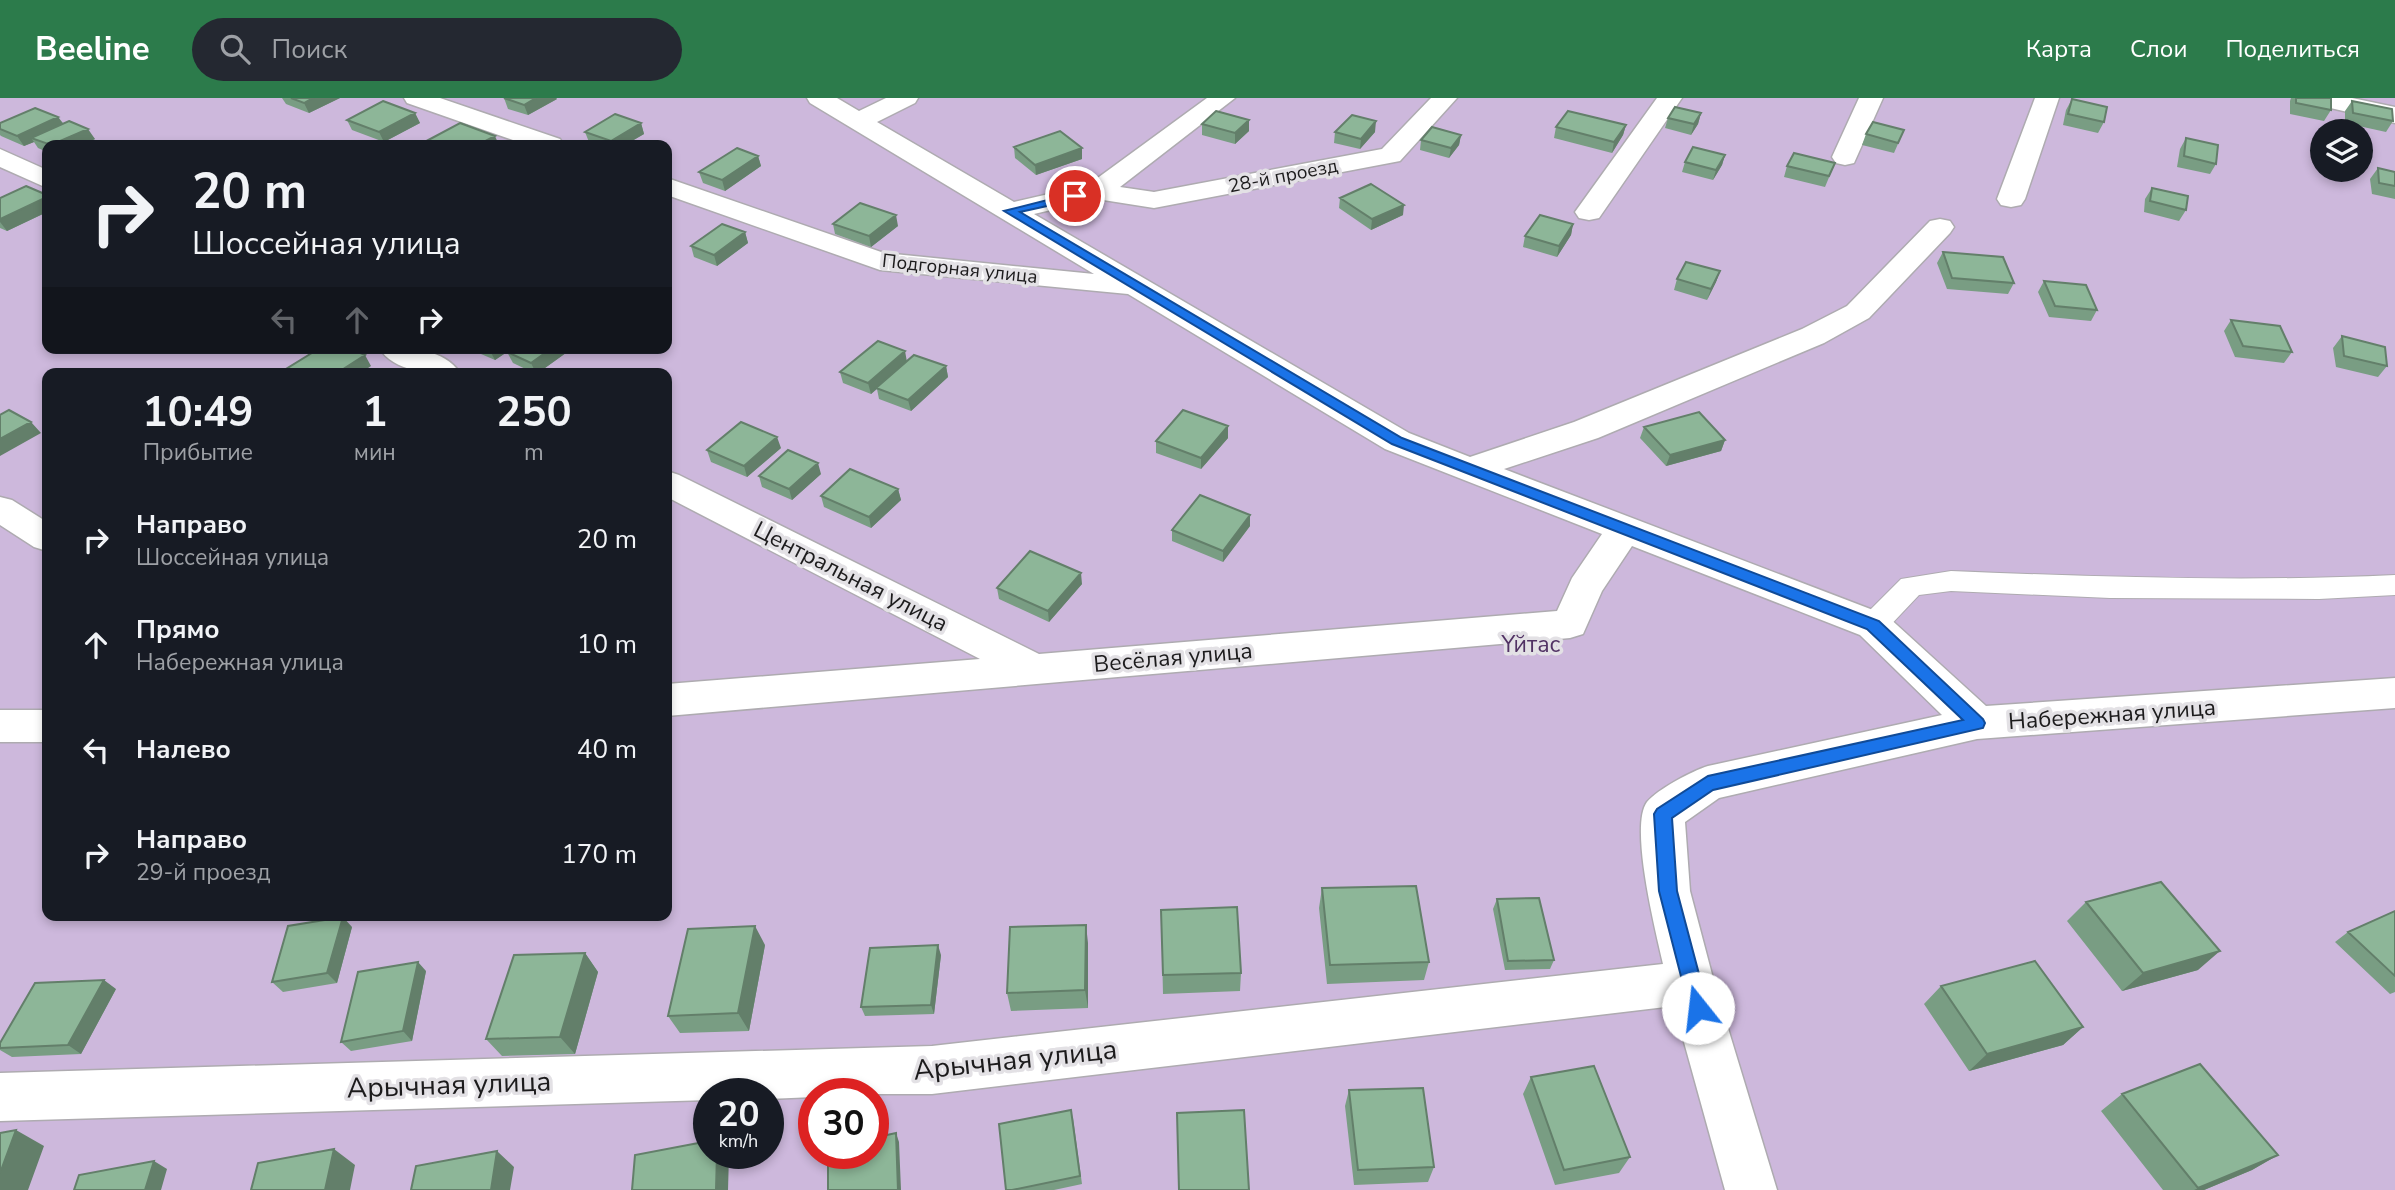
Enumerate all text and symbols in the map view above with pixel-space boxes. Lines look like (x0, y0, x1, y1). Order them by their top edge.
search box (192, 18, 682, 81)
text: Beeline (35, 27, 150, 72)
icon: search (216, 30, 254, 68)
text: Поиск (272, 32, 347, 67)
text: Карта (2026, 33, 2092, 65)
text: Слои (2130, 33, 2187, 65)
text: Поделиться (2225, 33, 2360, 65)
map controls (2310, 119, 2373, 182)
button: layers (2310, 119, 2373, 182)
street label: 28-й проезд (1226, 153, 1340, 199)
text: 20 m (192, 158, 307, 225)
pin (1045, 166, 1105, 226)
icon: right (77, 168, 168, 259)
icon: arrive (1056, 177, 1094, 215)
text: Шоссейная улица (192, 222, 461, 265)
street label: Подгорная улица (881, 248, 1039, 290)
icon: left (265, 301, 303, 339)
icon: ahead (338, 301, 376, 339)
icon: right (411, 301, 449, 339)
text: 10:49 (142, 384, 253, 441)
text: 1 (362, 384, 387, 441)
text: 250 (496, 384, 572, 441)
text: Прибытие (143, 437, 253, 468)
text: мин (354, 437, 396, 468)
text: m (524, 437, 544, 468)
text: Направо (136, 507, 247, 542)
street label: Центральная улица (748, 514, 953, 639)
icon: right (77, 521, 115, 559)
text: 20 m (577, 522, 637, 557)
text: Шоссейная улица (136, 542, 329, 573)
text: Прямо (136, 612, 220, 647)
icon: ahead (77, 626, 115, 664)
text: 10 m (577, 627, 637, 662)
park label: Үйтас (1501, 629, 1561, 660)
street label: Весёлая улица (1092, 635, 1254, 680)
text: Набережная улица (136, 647, 344, 678)
street label: Набережная улица (2007, 692, 2217, 737)
icon: left (77, 731, 115, 769)
text: Налево (136, 732, 231, 767)
text: 40 m (577, 732, 637, 767)
text: Направо (136, 822, 247, 857)
icon: right (77, 836, 115, 874)
text: 170 m (561, 837, 637, 872)
text: 29-й проезд (136, 857, 271, 888)
position arrow (1661, 971, 1735, 1045)
street label: Арычная улица (911, 1030, 1119, 1090)
street label: Арычная улица (346, 1062, 552, 1108)
speed limit sign: 30 (798, 1078, 889, 1169)
text: 20 (717, 1091, 760, 1138)
text: km/h (719, 1129, 758, 1153)

